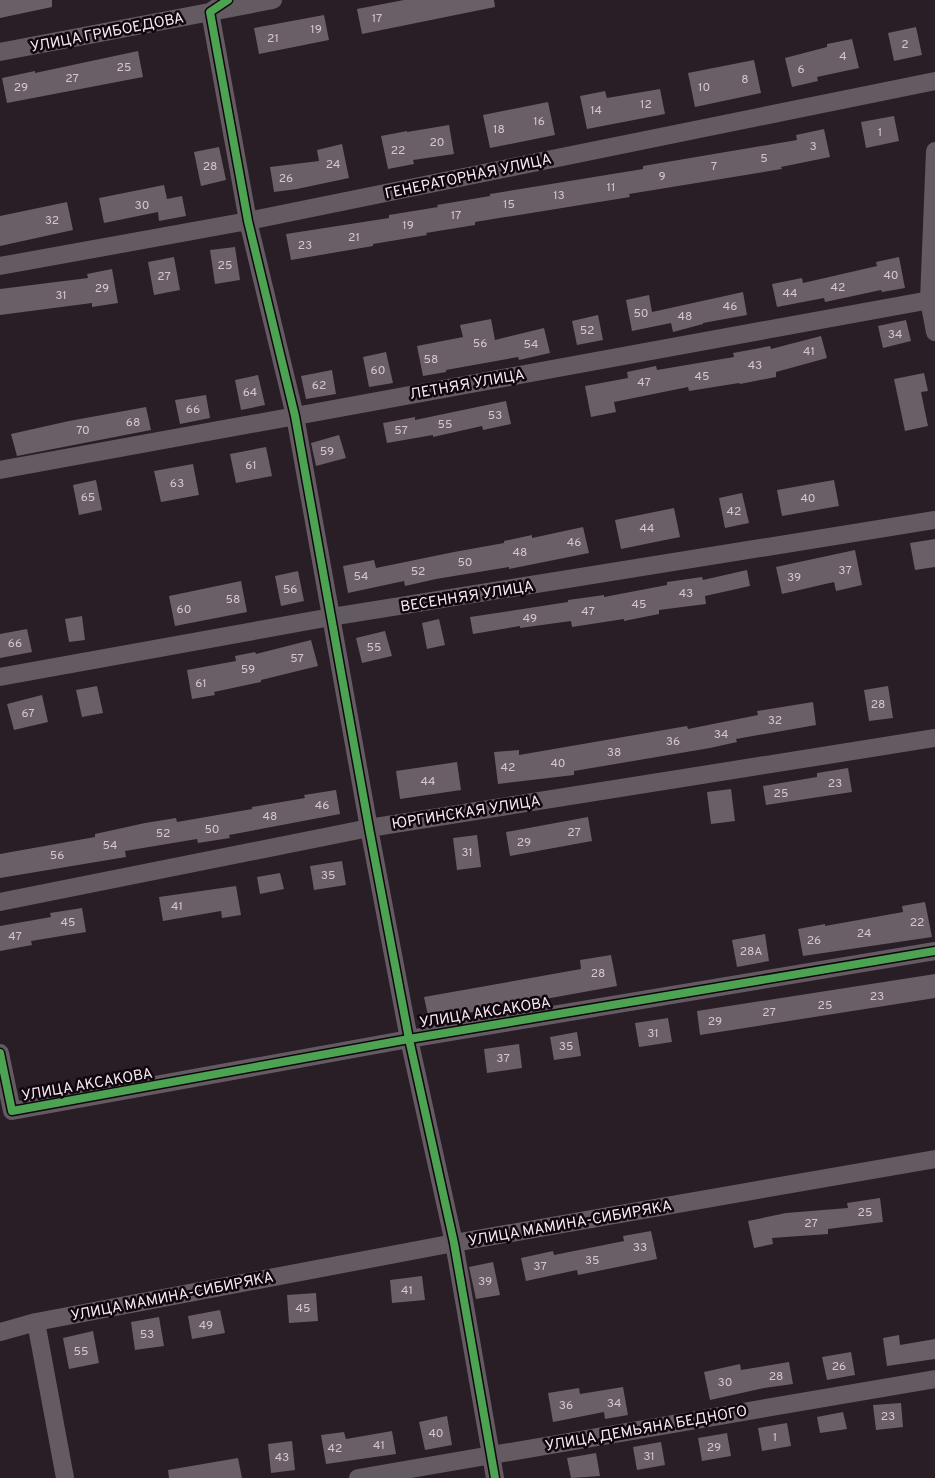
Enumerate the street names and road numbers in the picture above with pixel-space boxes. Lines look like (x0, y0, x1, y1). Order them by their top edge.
street label: УЛИЦА ГРИБОЕДОВА (29, 9, 186, 58)
street label: ГЕНЕРАТОРНАЯ УЛИЦА (383, 151, 553, 204)
street label: ЛЕТНЯЯ УЛИЦА (408, 366, 526, 405)
street label: ВЕСЕННЯЯ УЛИЦА (399, 578, 535, 617)
street label: ЮРГИНСКАЯ УЛИЦА (390, 792, 542, 835)
street label: УЛИЦА АКСАКОВА (418, 994, 552, 1033)
street label: УЛИЦА АКСАКОВА (20, 1065, 154, 1106)
street label: УЛИЦА МАМИНА-СИБИРЯКА (467, 1197, 674, 1252)
street label: УЛИЦА МАМИНА-СИБИРЯКА (69, 1268, 275, 1326)
street label: УЛИЦА ДЕМЬЯНА БЕДНОГО (544, 1402, 749, 1457)

